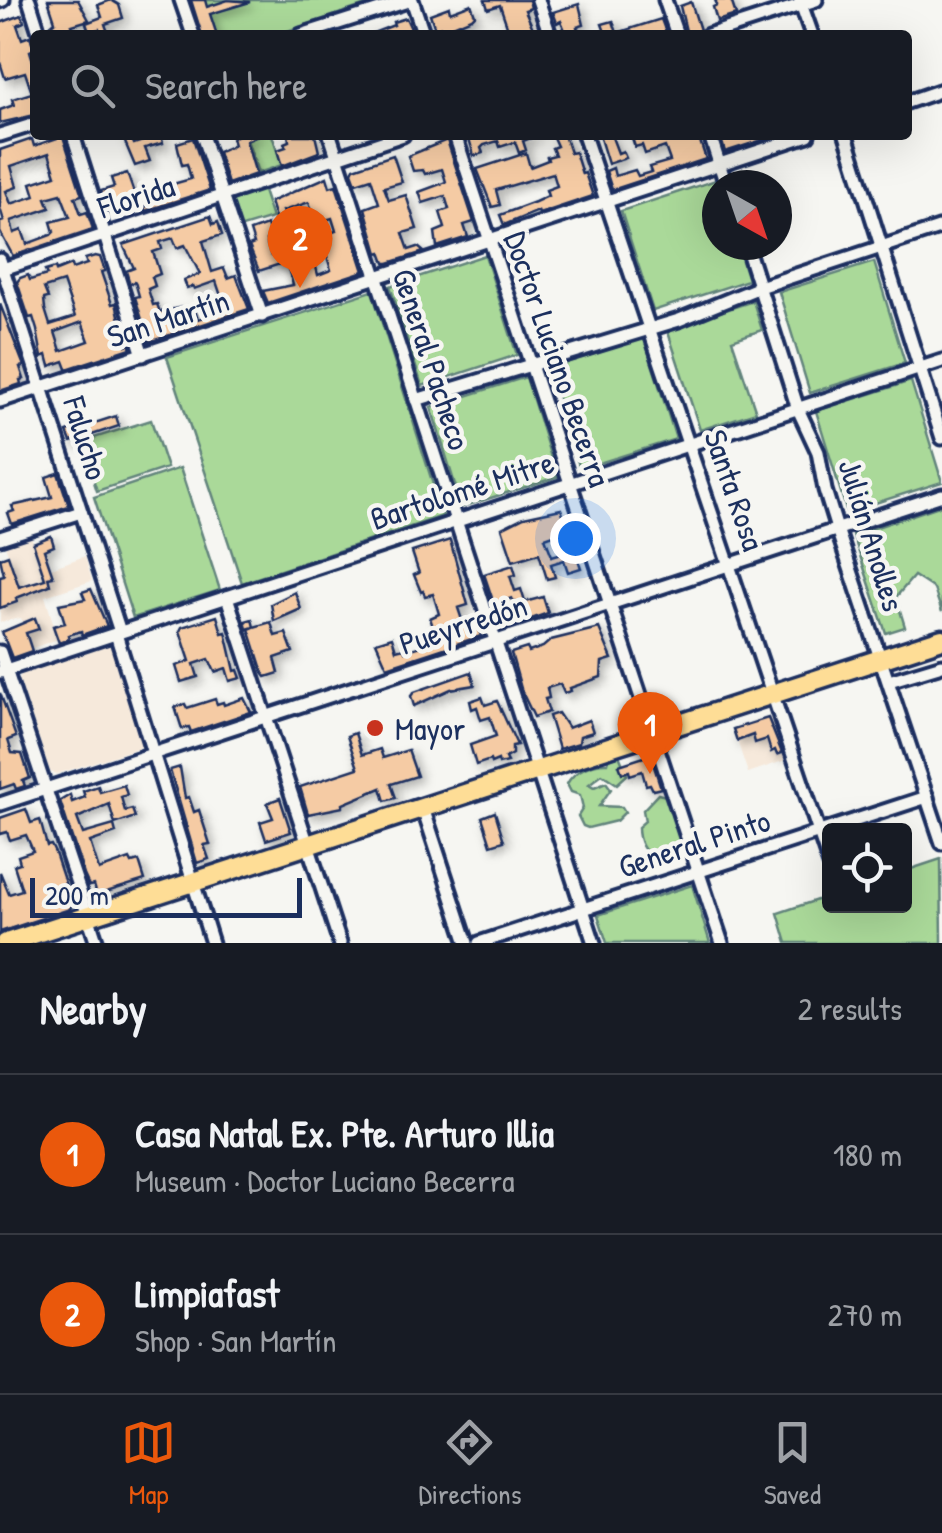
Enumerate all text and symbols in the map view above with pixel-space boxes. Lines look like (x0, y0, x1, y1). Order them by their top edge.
search box (30, 30, 912, 140)
icon: search (65, 58, 120, 113)
text: Search here (145, 59, 307, 111)
street label: Florida (91, 164, 180, 229)
north arrow (702, 170, 792, 260)
pin: 2 (268, 206, 332, 288)
street label: Doctor Luciano Becerra (494, 226, 622, 492)
street label: General Pacheco (383, 263, 482, 455)
street label: San Martín (102, 278, 234, 358)
street label: Falucho (53, 390, 119, 485)
street label: Santa Rosa (694, 424, 776, 556)
street label: Bartolomé Mitre (365, 440, 559, 540)
street label: Julián Anolles (829, 454, 915, 616)
your location (550, 513, 601, 564)
street label: Pueyrredón (394, 583, 532, 665)
pin: 1 (618, 692, 682, 774)
place label: Mayor (395, 707, 465, 750)
marker: Mayor (364, 717, 386, 739)
street label: General Pinto (613, 798, 775, 888)
map controls (822, 823, 912, 913)
button: locate (822, 823, 912, 913)
scale bar (30, 873, 302, 918)
text: 200 m (45, 876, 109, 914)
text: Nearby (40, 980, 147, 1037)
text: 2 results (798, 987, 902, 1030)
text: Casa Natal Ex. Pte. Arturo Illia (135, 1107, 554, 1159)
text: 1 (67, 1133, 78, 1176)
text: 180 m (833, 1133, 902, 1176)
text: Museum · Doctor Luciano Becerra (135, 1159, 515, 1202)
text: Limpiafast (135, 1267, 279, 1319)
text: 2 (65, 1293, 80, 1336)
text: 270 m (828, 1293, 902, 1336)
text: Shop · San Martín (135, 1319, 336, 1362)
tab: Map (121, 1415, 176, 1513)
tab: Directions (418, 1415, 521, 1513)
tab: Saved (764, 1415, 821, 1513)

